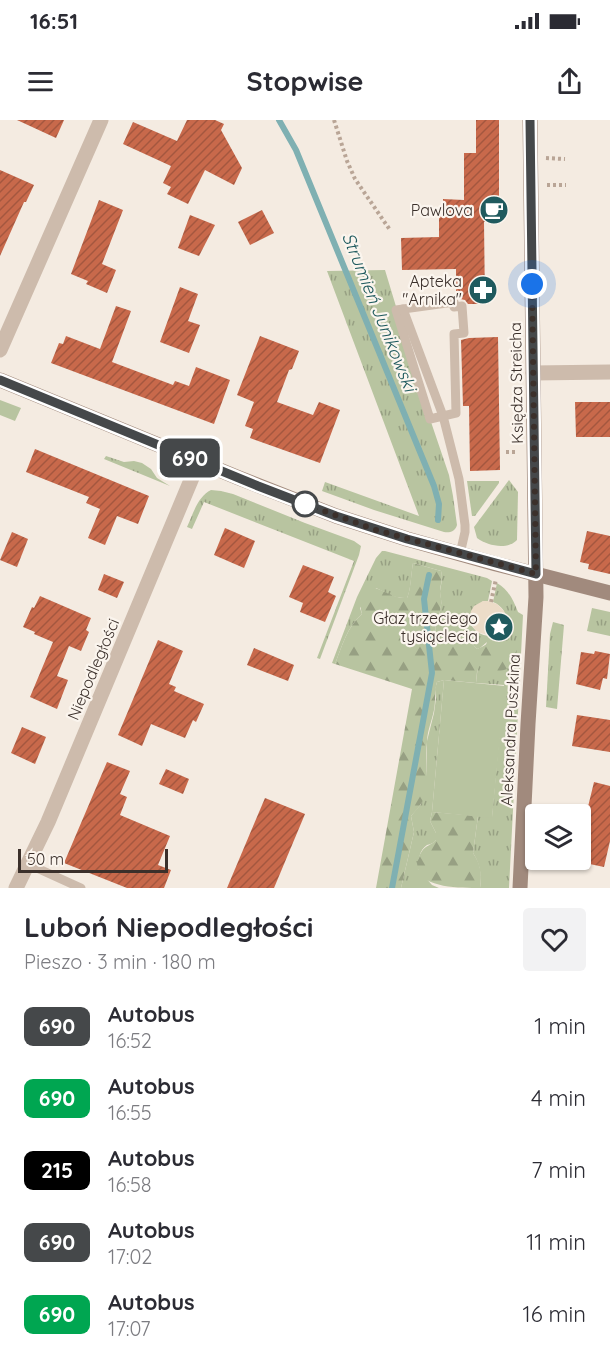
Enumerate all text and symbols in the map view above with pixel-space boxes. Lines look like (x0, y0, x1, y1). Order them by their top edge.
text: 16:51 (30, 7, 78, 35)
text: Stopwise (247, 64, 363, 98)
icon: menu (24, 65, 57, 98)
icon: share (553, 65, 586, 98)
cafe icon: Pawlova (478, 194, 510, 226)
place label: Pawlova (411, 200, 473, 220)
water label: Strumień Junikowski (337, 229, 423, 397)
your location (517, 269, 547, 299)
place label: Apteka "Arnika" (402, 271, 462, 309)
pharmacy icon: Apteka "Arnika" (467, 274, 499, 306)
street label: Księdza Streicha (505, 322, 527, 444)
line badge: 690 (156, 438, 225, 478)
text: 690 (172, 445, 208, 471)
unlabelled marker (292, 491, 318, 517)
place label: Głaz trzeciego tysiąclecia (373, 608, 478, 646)
place icon: Głaz trzeciego tysiąclecia (483, 611, 515, 643)
street label: Niepodległości (63, 615, 123, 723)
street label: Aleksandra Puszkina (496, 653, 524, 807)
map controls (525, 804, 591, 870)
button: layers (525, 804, 591, 870)
scale bar (18, 846, 168, 874)
text: 50 m (27, 849, 64, 869)
button: heart (523, 908, 586, 971)
text: Luboń Niepodległości (24, 909, 313, 944)
text: Pieszo · 3 min · 180 m (24, 949, 216, 974)
text: Autobus (108, 1000, 195, 1028)
text: 1 min (534, 1012, 586, 1040)
text: 690 (39, 1013, 75, 1039)
text: 16:52 (108, 1028, 152, 1053)
text: Autobus (108, 1072, 195, 1100)
text: 4 min (531, 1084, 586, 1112)
text: 690 (39, 1085, 75, 1111)
text: 16:55 (108, 1100, 152, 1125)
text: Autobus (108, 1144, 195, 1172)
text: 7 min (531, 1156, 586, 1184)
text: 215 (41, 1157, 73, 1183)
text: 16:58 (108, 1172, 152, 1197)
text: Autobus (108, 1216, 195, 1244)
text: 11 min (526, 1228, 586, 1256)
text: 690 (39, 1229, 75, 1255)
text: 17:02 (108, 1244, 152, 1269)
text: Autobus (108, 1288, 195, 1316)
text: 16 min (523, 1300, 586, 1328)
text: 690 (39, 1301, 75, 1327)
text: 17:07 (108, 1316, 150, 1341)

